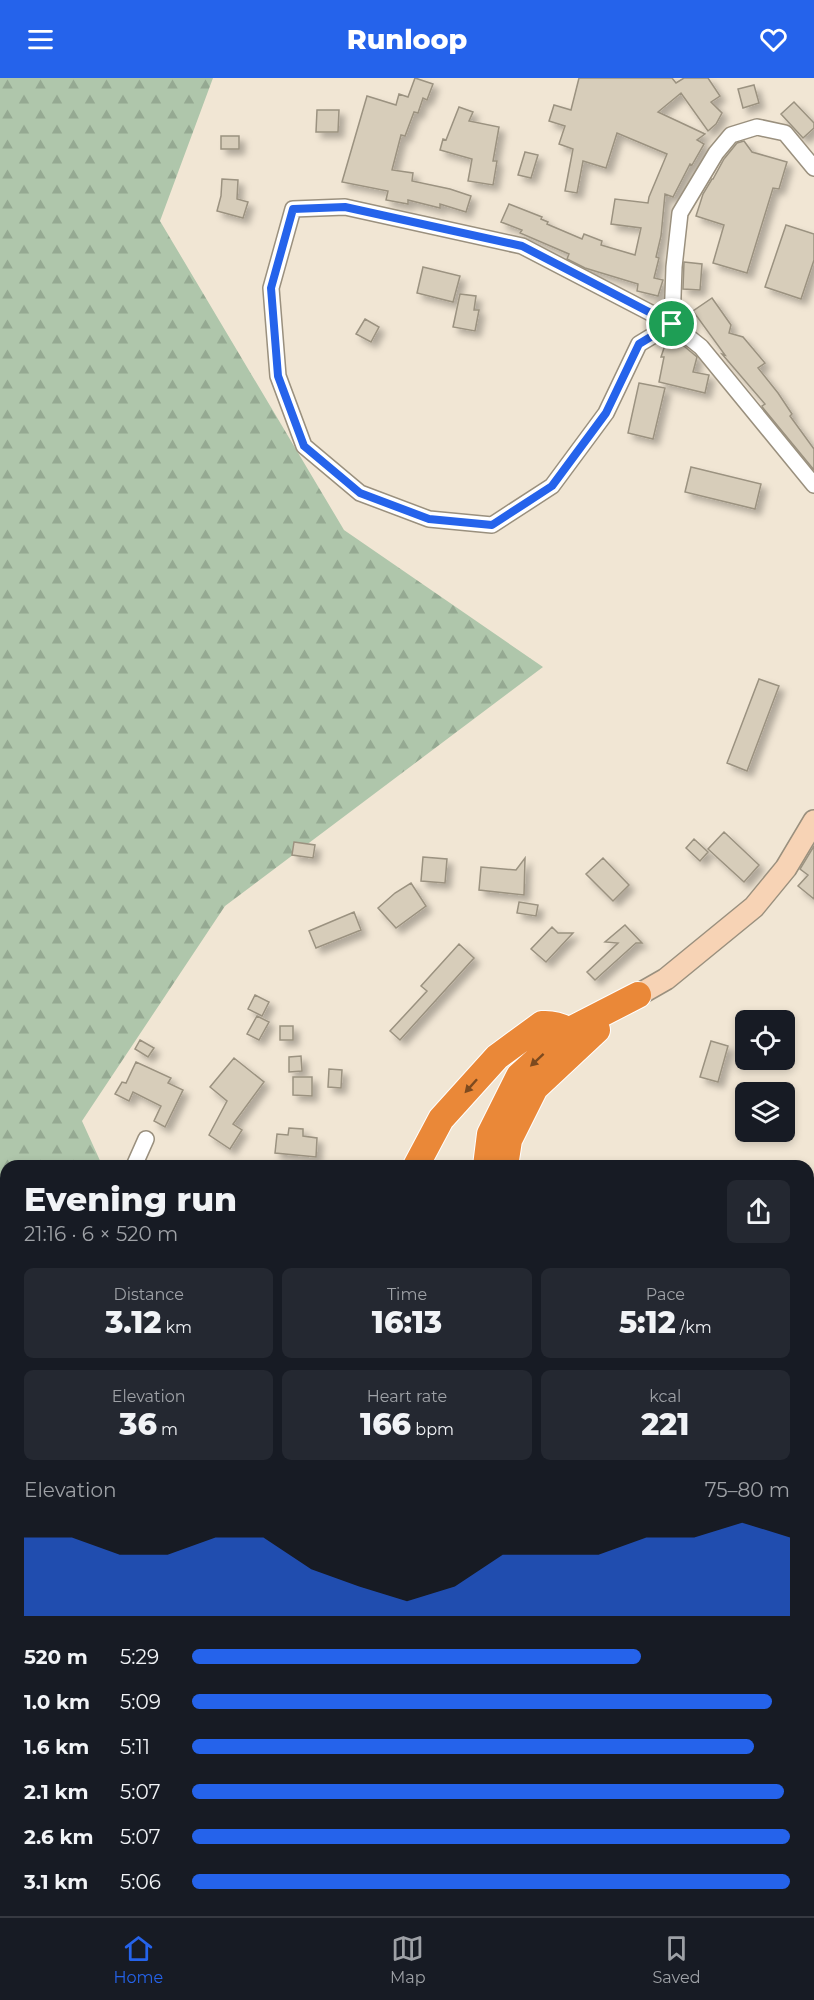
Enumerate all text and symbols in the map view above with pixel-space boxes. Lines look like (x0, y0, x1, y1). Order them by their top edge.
icon: menu (24, 23, 57, 56)
text: Runloop (347, 23, 467, 56)
icon: heart (757, 23, 790, 56)
pin (646, 298, 697, 349)
icon: arrive (655, 307, 688, 340)
map controls (735, 1010, 795, 1142)
button: locate (735, 1010, 795, 1070)
one-way arrow (529, 1053, 544, 1067)
one-way arrow (465, 1078, 478, 1093)
button: layers (735, 1082, 795, 1142)
text: Evening run (24, 1179, 237, 1219)
button: share (727, 1180, 790, 1243)
text: 21:16 · 6 × 520 m (24, 1222, 178, 1246)
text: Distance (114, 1285, 184, 1304)
text: Time (387, 1285, 427, 1304)
text: Pace (646, 1285, 685, 1304)
text: 3.12 (105, 1304, 161, 1341)
text: 16:13 (372, 1304, 442, 1341)
text: 5:12 (619, 1304, 676, 1341)
text: km (161, 1318, 192, 1337)
text: /km (676, 1318, 712, 1337)
text: Elevation (112, 1387, 186, 1406)
text: Heart rate (367, 1387, 447, 1406)
text: kcal (649, 1387, 681, 1406)
text: 36 (119, 1406, 157, 1443)
text: 166 (360, 1406, 411, 1443)
text: 221 (641, 1406, 689, 1443)
text: m (157, 1420, 178, 1439)
text: bpm (411, 1420, 454, 1439)
text: Elevation (24, 1478, 116, 1502)
text: 75–80 m (705, 1478, 790, 1502)
text: 520 m (24, 1645, 88, 1669)
text: 5:29 (120, 1645, 159, 1669)
text: 1.0 km (24, 1690, 90, 1714)
text: 5:09 (120, 1690, 161, 1714)
text: 1.6 km (24, 1735, 89, 1759)
text: 5:11 (120, 1735, 150, 1759)
text: 2.1 km (24, 1780, 88, 1804)
text: 5:07 (120, 1780, 160, 1804)
text: 2.6 km (24, 1825, 93, 1849)
text: 5:07 (120, 1825, 160, 1849)
text: 3.1 km (24, 1870, 88, 1894)
text: 5:06 (120, 1870, 161, 1894)
tab: Home (113, 1932, 163, 1987)
tab: Map (390, 1932, 426, 1987)
tab: Saved (652, 1932, 701, 1987)

